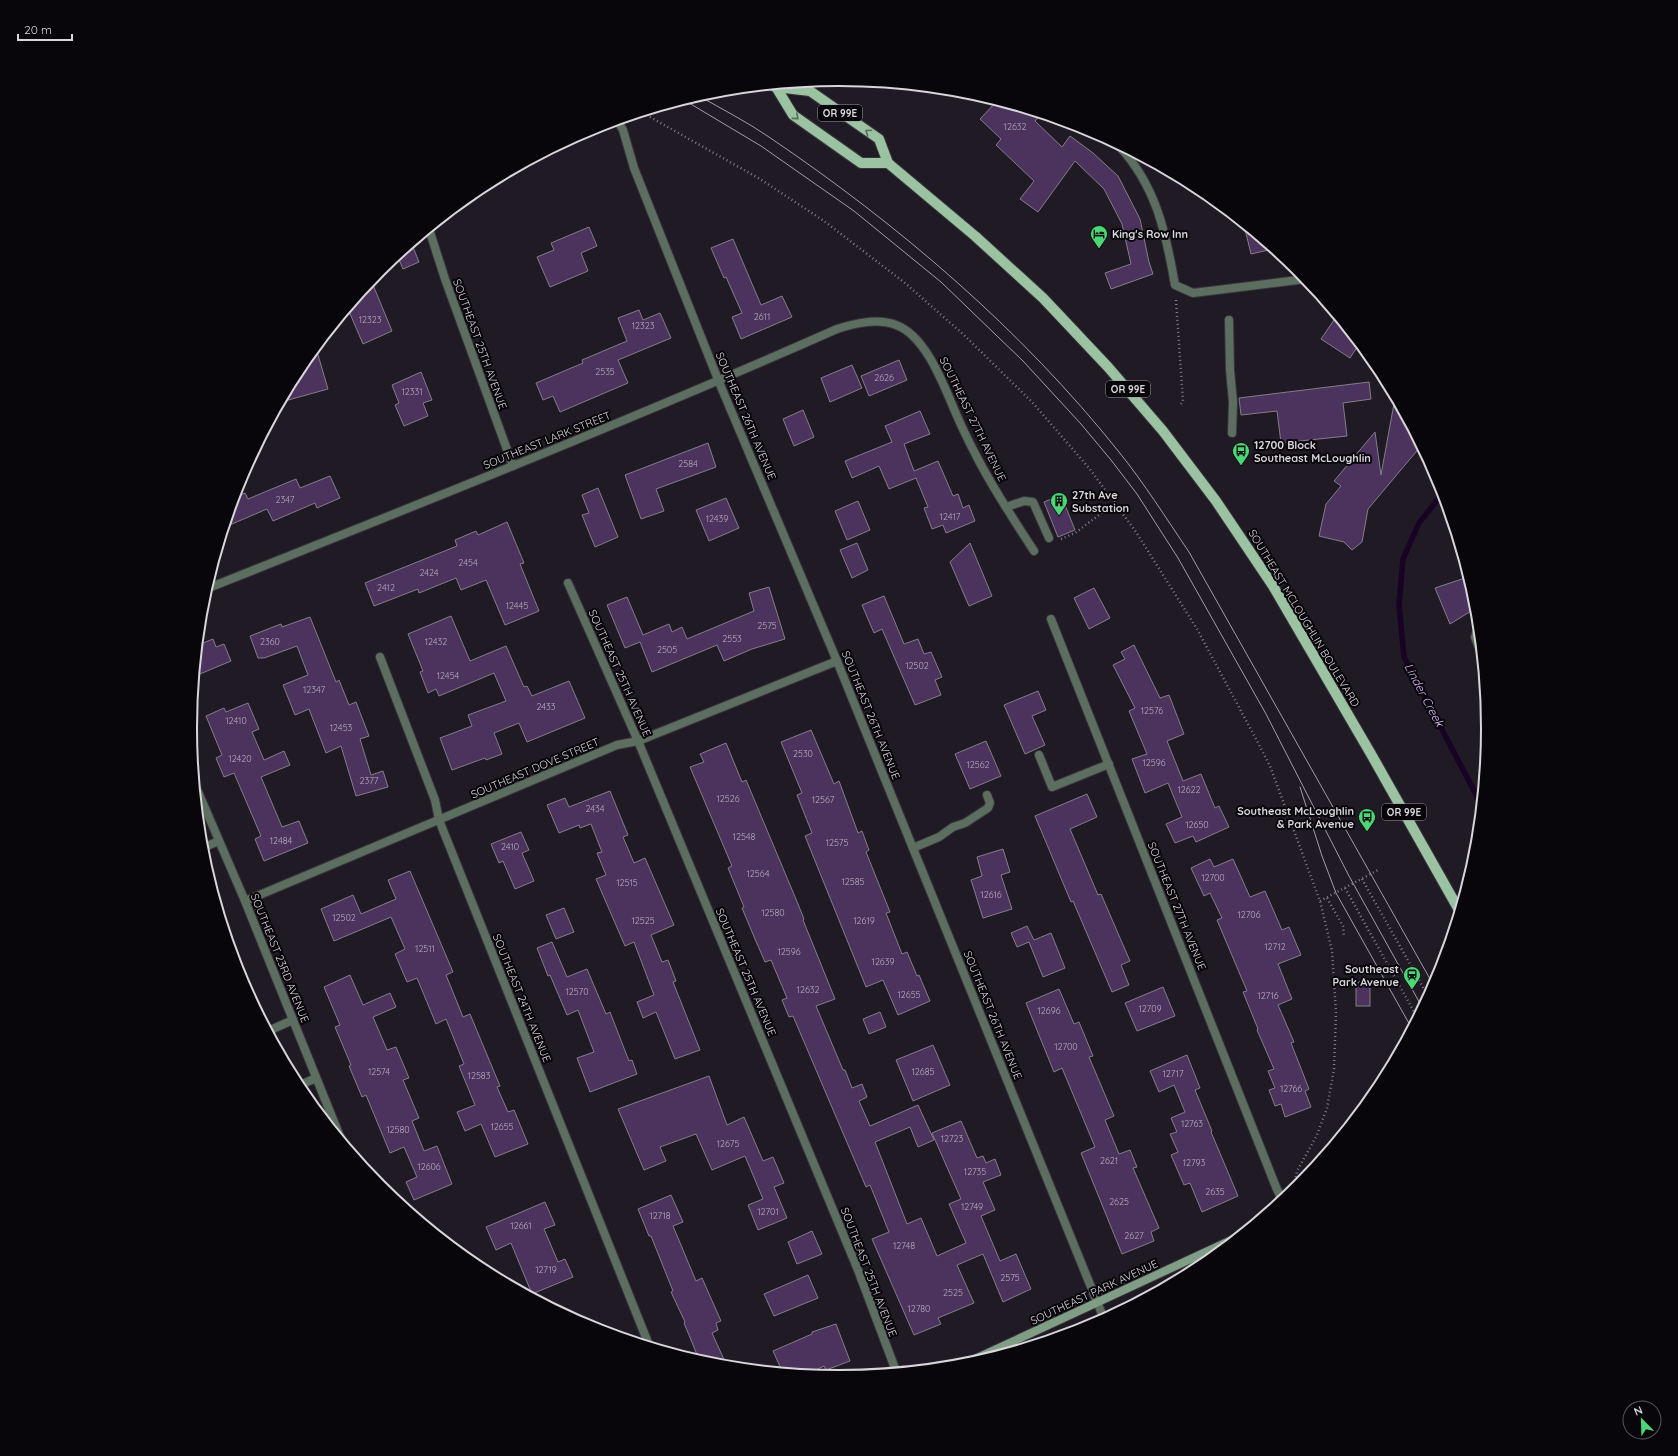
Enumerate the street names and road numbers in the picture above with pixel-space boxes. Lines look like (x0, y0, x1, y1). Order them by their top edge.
road number: OR 99E (818, 105, 862, 121)
street label: SOUTHEAST 25TH AVENUE (450, 277, 510, 411)
street label: SOUTHEAST 26TH AVENUE (713, 350, 779, 482)
street label: SOUTHEAST 27TH AVENUE (937, 354, 1009, 484)
road number: OR 99E (1106, 381, 1150, 397)
street label: SOUTHEAST LARK STREET (481, 408, 613, 472)
street label: SOUTHEAST MCLOUGHLIN BOULEVARD (1245, 527, 1363, 709)
street label: SOUTHEAST 25TH AVENUE (586, 607, 654, 739)
street label: SOUTHEAST 26TH AVENUE (839, 649, 903, 781)
street label: SOUTHEAST DOVE STREET (469, 734, 602, 801)
road number: OR 99E (1382, 804, 1426, 820)
street label: SOUTHEAST 27TH AVENUE (1145, 840, 1209, 972)
street label: SOUTHEAST 23RD AVENUE (248, 891, 312, 1025)
street label: SOUTHEAST 25TH AVENUE (713, 906, 779, 1038)
street label: SOUTHEAST 24TH AVENUE (490, 932, 554, 1064)
street label: SOUTHEAST 26TH AVENUE (961, 949, 1025, 1081)
street label: SOUTHEAST 25TH AVENUE (838, 1205, 900, 1339)
street label: SOUTHEAST PARK AVENUE (1028, 1256, 1160, 1328)

